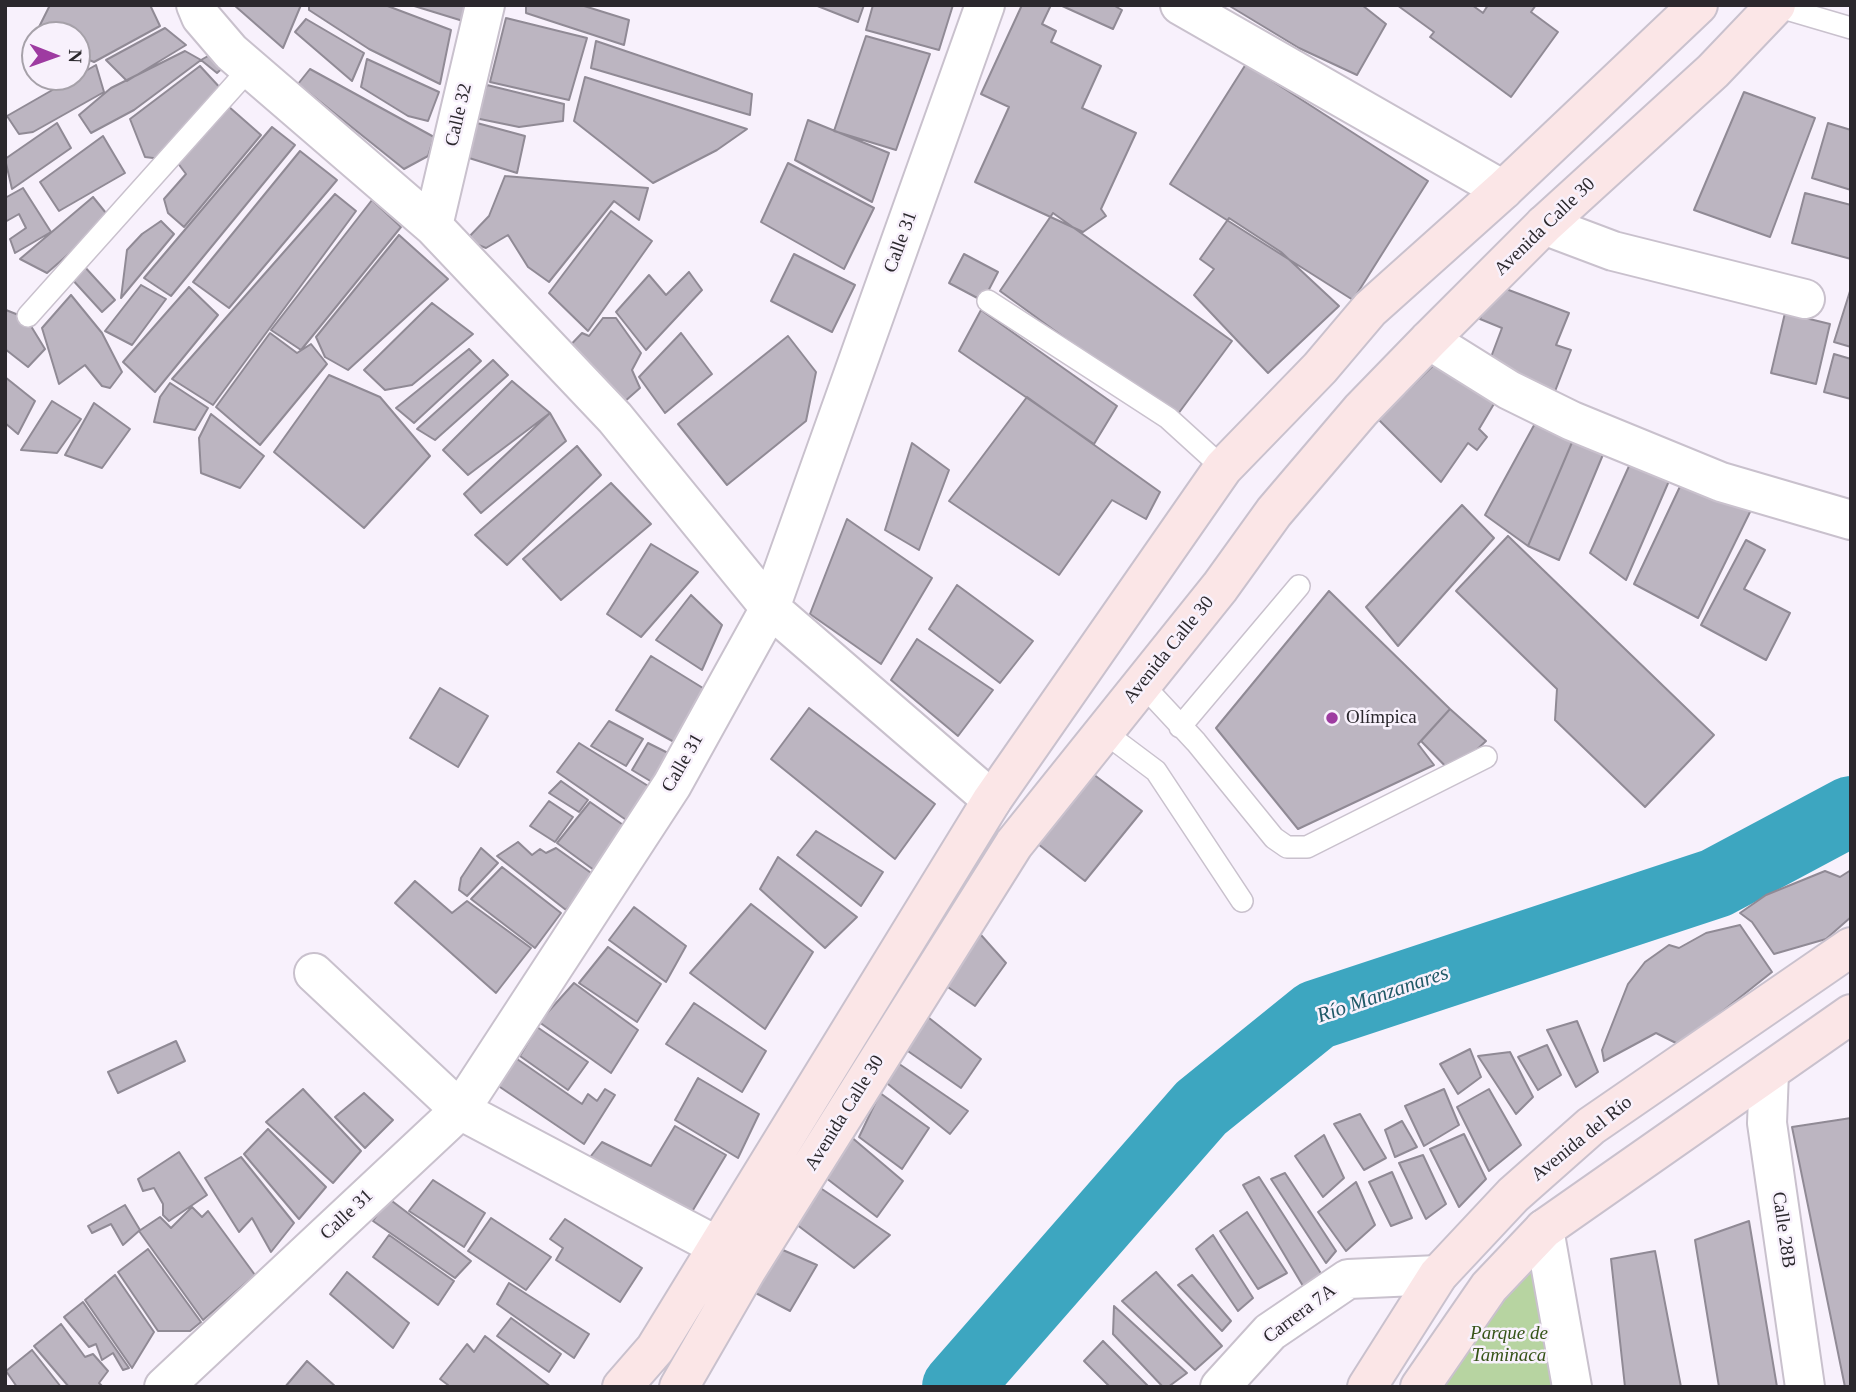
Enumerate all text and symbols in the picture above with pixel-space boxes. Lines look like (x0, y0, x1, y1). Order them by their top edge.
north arrow (21, 21, 91, 91)
text: N (65, 49, 86, 63)
street label: Calle 32 (441, 81, 477, 149)
street label: Avenida Calle 30 (1490, 173, 1600, 281)
street label: Calle 31 (879, 208, 923, 276)
street label: Avenida Calle 30 (1119, 592, 1219, 708)
place label: Olímpica (1346, 707, 1417, 729)
marker: Olímpica (1324, 710, 1340, 726)
street label: Calle 31 (657, 730, 709, 796)
water label: Río Manzanares (1314, 961, 1452, 1029)
street label: Avenida Calle 30 (800, 1051, 890, 1175)
street label: Avenida del Río (1527, 1091, 1637, 1187)
street label: Calle 31 (316, 1185, 378, 1245)
street label: Calle 28B (1766, 1191, 1800, 1269)
street label: Carrera 7A (1259, 1279, 1341, 1349)
park label: Parque de Taminaca (1470, 1323, 1548, 1367)

